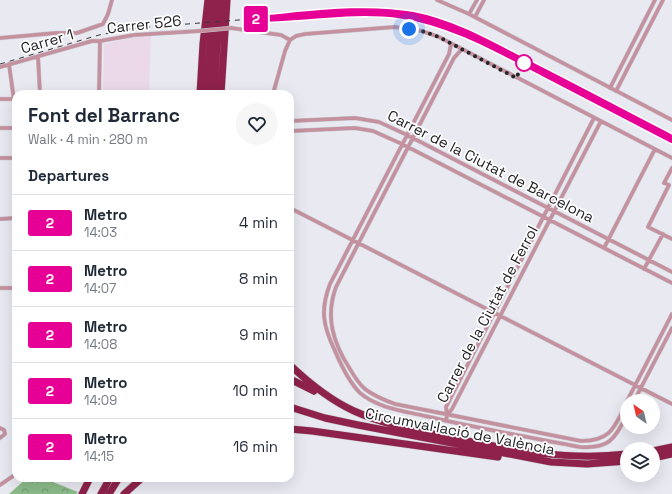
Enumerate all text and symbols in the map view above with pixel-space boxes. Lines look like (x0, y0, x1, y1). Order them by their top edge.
line badge: 2 (243, 6, 269, 32)
text: 2 (252, 10, 260, 28)
street label: Carrer 526 (106, 11, 182, 37)
your location (399, 19, 419, 39)
street label: Carrer 1 (18, 24, 76, 58)
unlabelled marker (515, 54, 533, 72)
text: Font del Barranc (28, 103, 180, 128)
button: heart (236, 103, 278, 145)
street label: Carrer de la Ciutat de Barcelona (384, 105, 598, 227)
text: Walk · 4 min · 280 m (28, 131, 148, 148)
text: Departures (28, 166, 109, 185)
text: Metro (84, 205, 127, 224)
text: 4 min (239, 213, 278, 232)
text: 2 (46, 214, 54, 232)
street label: Carrer de la Ciutat de Ferrol (432, 222, 542, 406)
text: 14:03 (84, 224, 117, 241)
text: Metro (84, 261, 127, 280)
text: 8 min (239, 269, 278, 288)
text: 2 (46, 270, 54, 288)
text: 14:07 (84, 280, 116, 297)
text: Metro (84, 317, 127, 336)
text: 9 min (239, 325, 278, 344)
text: 2 (46, 326, 54, 344)
text: 14:08 (84, 336, 117, 353)
text: Metro (84, 373, 127, 392)
text: 10 min (232, 381, 278, 400)
text: 2 (46, 382, 54, 400)
text: 14:09 (84, 392, 117, 409)
north arrow (620, 394, 660, 434)
map controls (620, 394, 660, 482)
street label: Circumval·lació de València (363, 403, 557, 459)
text: Metro (84, 429, 127, 448)
text: 16 min (233, 437, 278, 456)
text: 2 (46, 438, 54, 456)
button: layers (620, 442, 660, 482)
text: 14:15 (84, 448, 114, 465)

